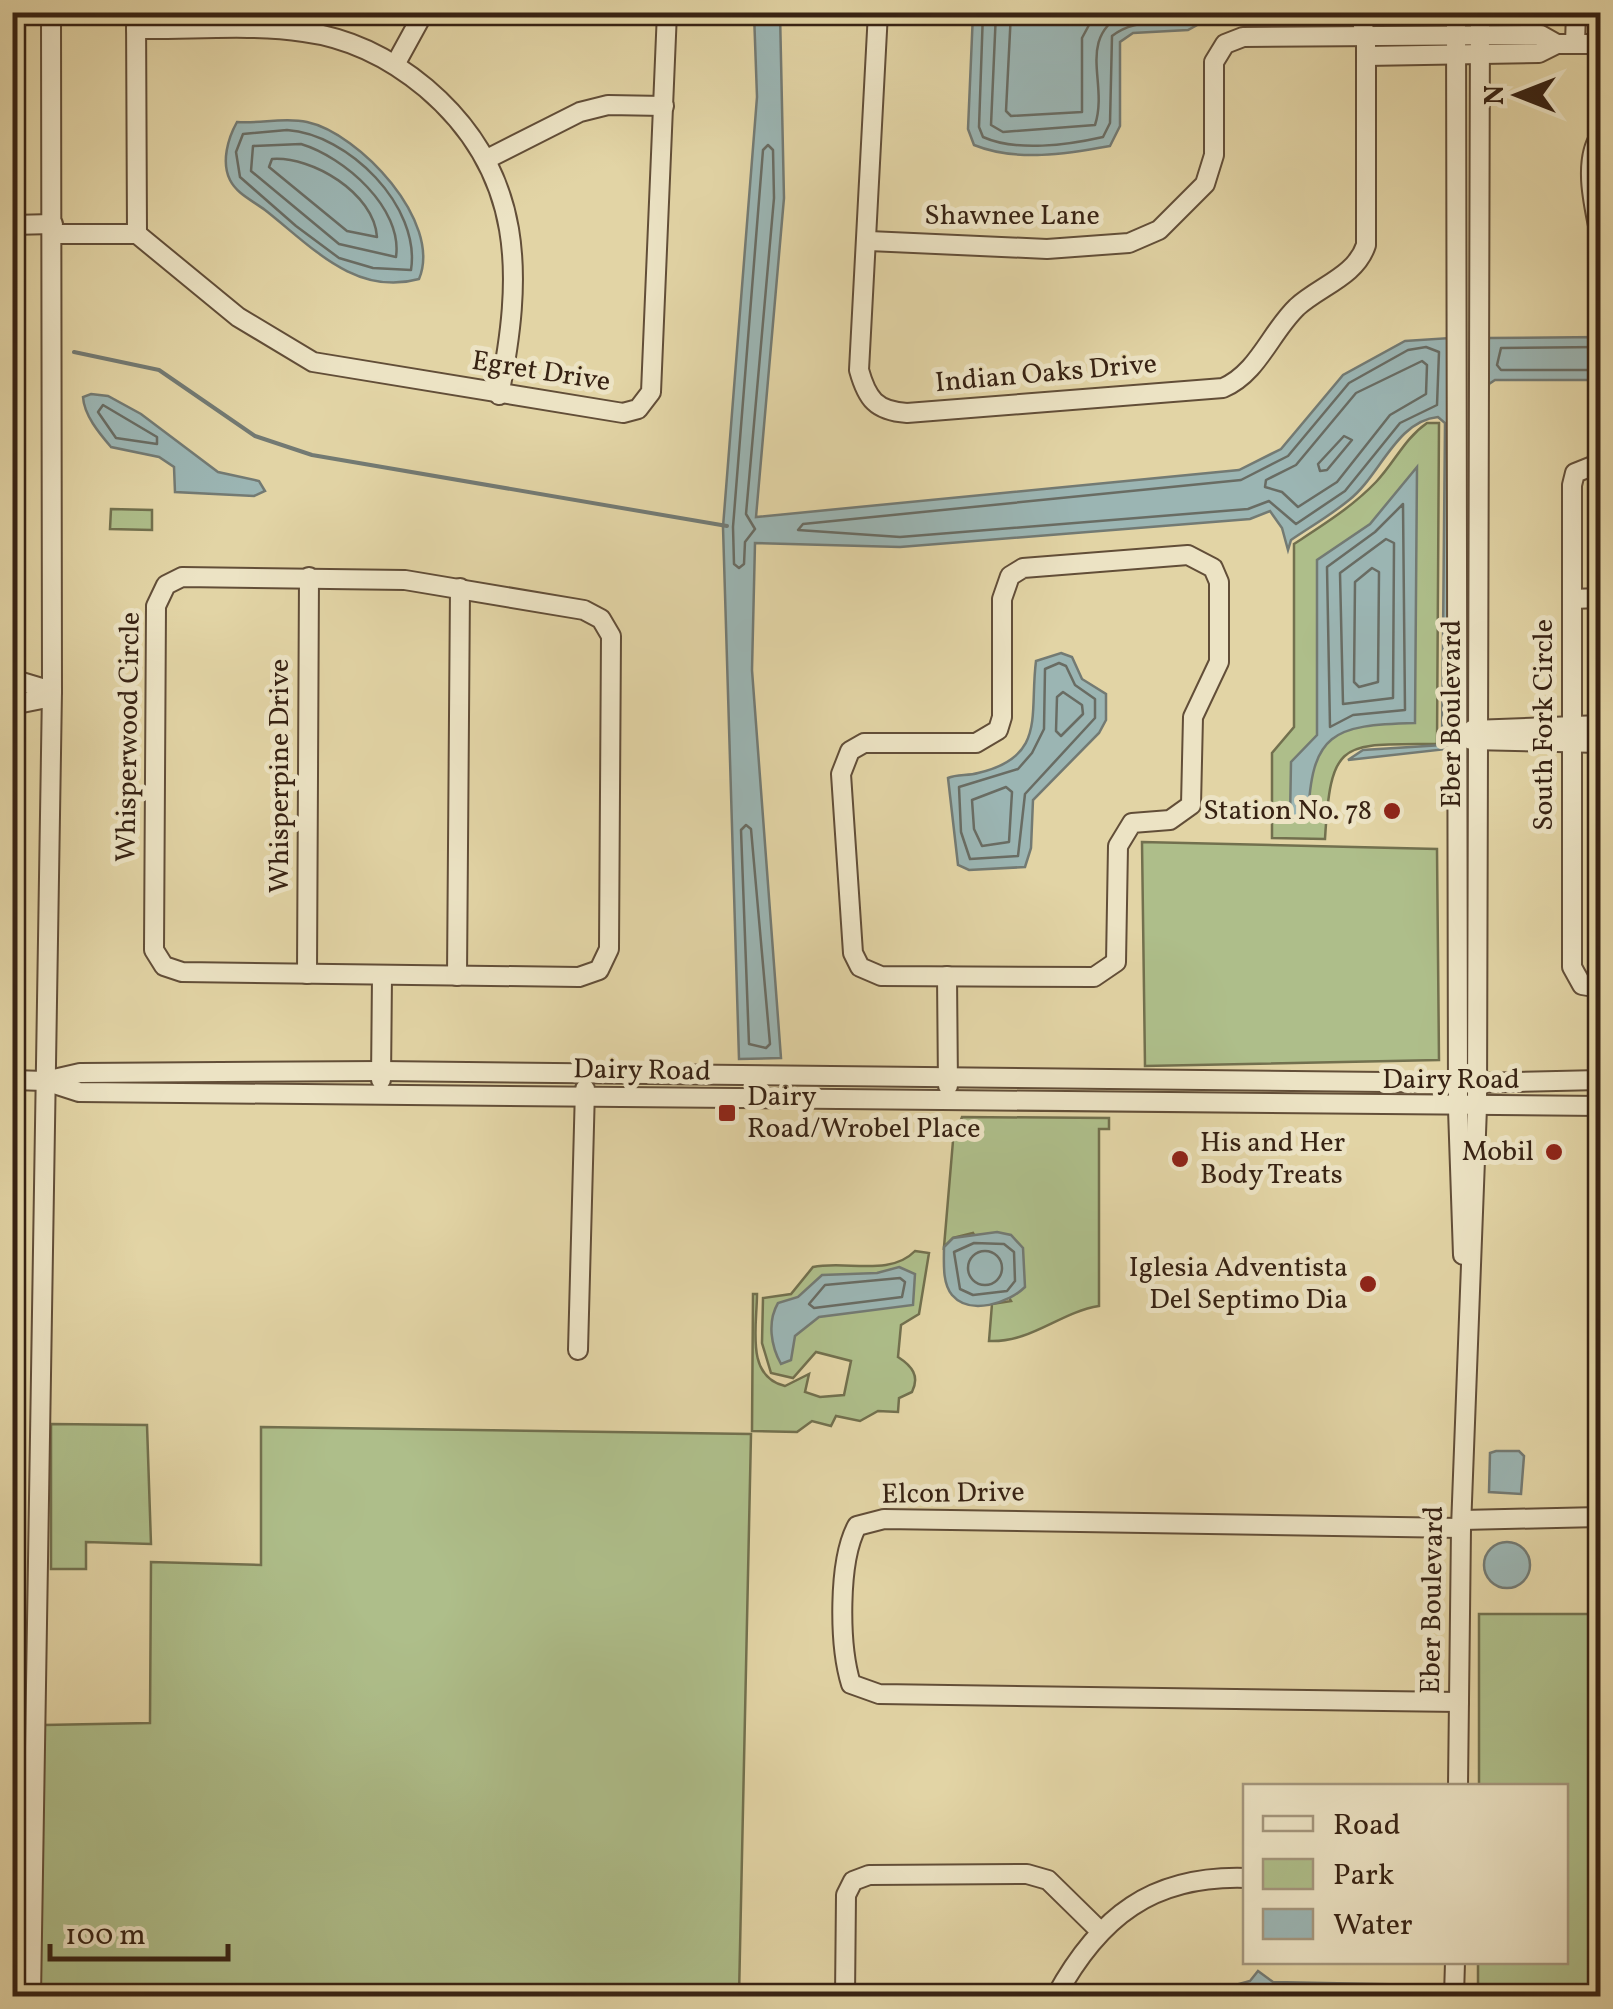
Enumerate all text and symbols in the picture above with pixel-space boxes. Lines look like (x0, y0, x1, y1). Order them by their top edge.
north arrow (1468, 45, 1568, 145)
text: N (1476, 85, 1515, 105)
street label: Shawnee Lane (924, 197, 1100, 236)
street label: Egret Drive (469, 342, 613, 402)
street label: Indian Oaks Drive (933, 345, 1159, 403)
street label: Whisperwood Circle (107, 611, 151, 863)
street label: South Fork Circle (1525, 619, 1564, 831)
street label: Eber Boulevard (1433, 620, 1472, 808)
street label: Whisperpine Drive (261, 659, 300, 893)
place label: Station No. 78 (1203, 792, 1372, 831)
marker: Station No. 78 (1381, 800, 1403, 822)
street label: Dairy Road (573, 1050, 711, 1092)
street label: Dairy Road (1382, 1061, 1520, 1100)
place label: Dairy Road/Wrobel Place (747, 1078, 980, 1149)
marker: Dairy Road/Wrobel Place (716, 1102, 738, 1124)
place label: His and Her Body Treats (1200, 1124, 1346, 1195)
place label: Mobil (1462, 1133, 1534, 1172)
marker: Mobil (1543, 1141, 1565, 1163)
marker: His and Her Body Treats (1169, 1148, 1191, 1170)
place label: Iglesia Adventista Del Septimo Dia (1129, 1249, 1348, 1320)
marker: Iglesia Adventista Del Septimo Dia (1357, 1273, 1379, 1295)
street label: Elcon Drive (881, 1473, 1025, 1515)
street label: Eber Boulevard (1412, 1505, 1454, 1695)
legend (1243, 1784, 1568, 1964)
text: Road (1333, 1805, 1401, 1847)
text: Park (1333, 1855, 1394, 1897)
scale bar (50, 1899, 228, 1961)
text: Water (1333, 1905, 1413, 1947)
text: 100 m (65, 1915, 146, 1957)

